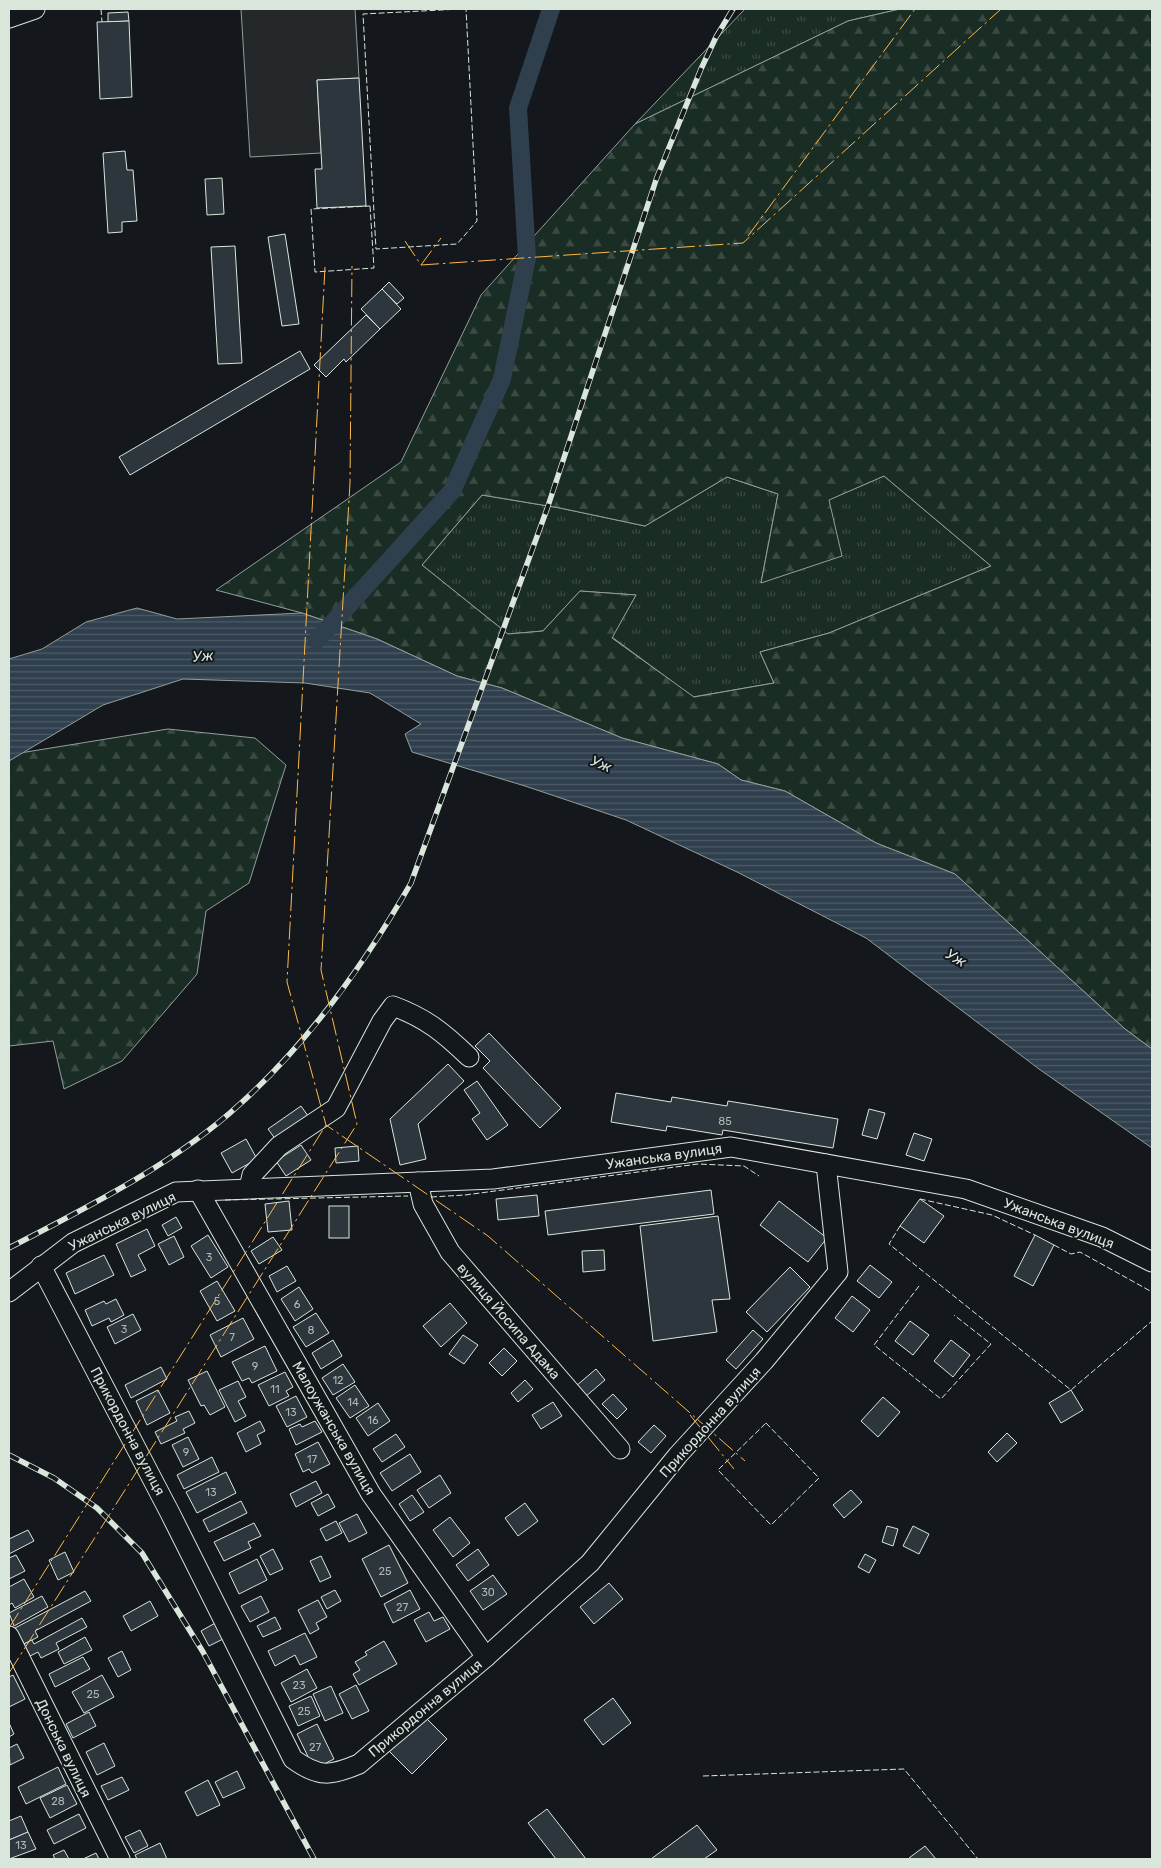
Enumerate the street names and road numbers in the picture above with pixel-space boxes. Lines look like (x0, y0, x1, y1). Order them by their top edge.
street label: Ужанська вулиця (605, 1140, 723, 1173)
street label: Ужанська вулиця (66, 1188, 179, 1255)
street label: Ужанська вулиця (1001, 1195, 1117, 1252)
street label: вулиця Йосипа Адама (454, 1259, 564, 1383)
street label: Малоужанська вулиця (288, 1359, 379, 1498)
street label: Прикордонна вулиця (656, 1363, 765, 1481)
street label: Прикордонна вулиця (86, 1364, 169, 1498)
street label: Прикордонна вулиця (365, 1656, 486, 1761)
street label: Донська вулиця (32, 1696, 95, 1800)

